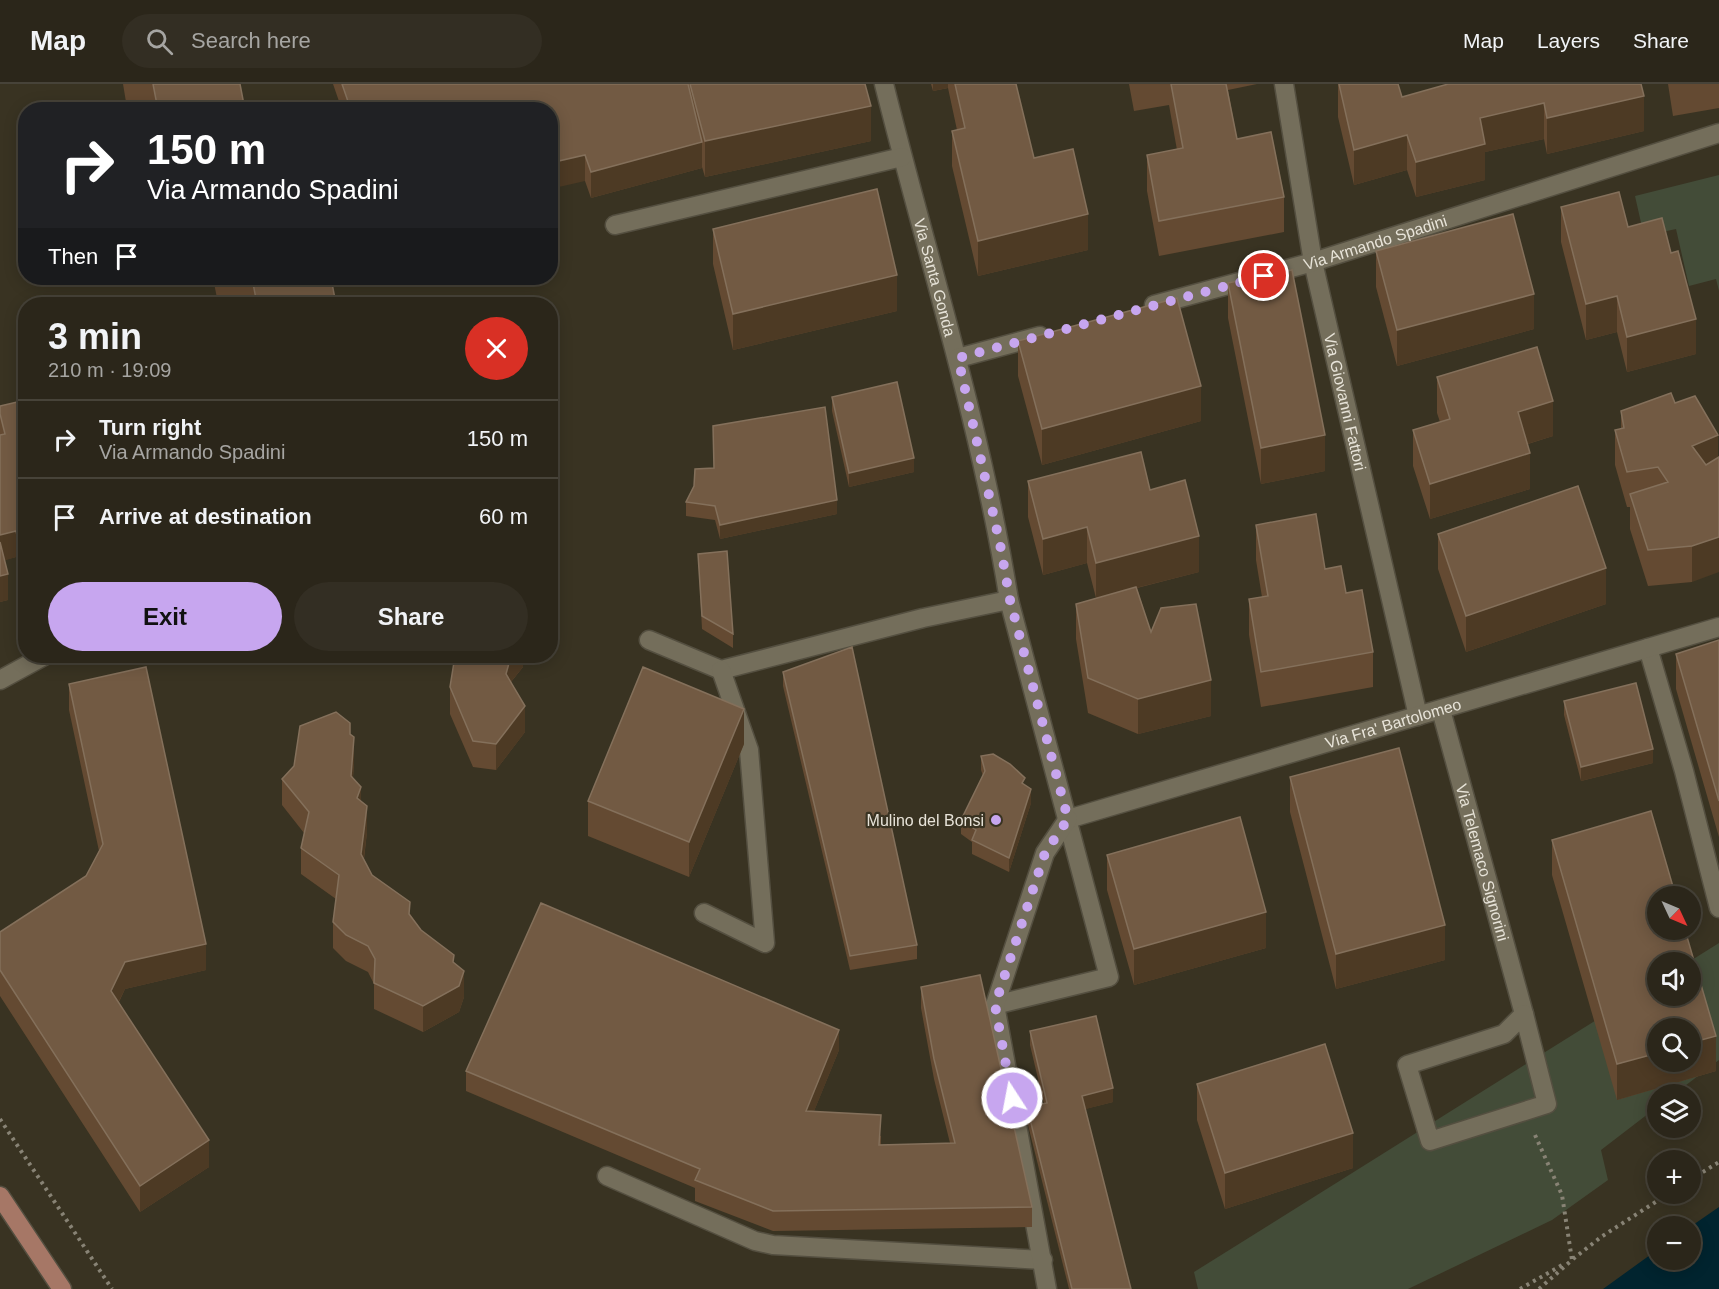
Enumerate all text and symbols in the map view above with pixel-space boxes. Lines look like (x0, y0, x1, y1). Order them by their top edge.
search box (122, 14, 542, 68)
text: Map (30, 25, 86, 56)
icon: search (143, 25, 176, 58)
text: Search here (191, 28, 311, 53)
text: Map (1463, 29, 1504, 52)
text: Layers (1537, 29, 1600, 52)
text: Share (1633, 29, 1689, 52)
icon: right (48, 126, 126, 204)
text: 150 m (147, 126, 266, 173)
text: Via Armando Spadini (147, 175, 399, 205)
street label: Via Armando Spadini (1302, 212, 1449, 273)
street label: Via Santa Gonda (911, 217, 959, 339)
icon: arrive (110, 240, 143, 273)
text: Then (48, 244, 98, 269)
pin (1238, 250, 1289, 301)
icon: arrive (1247, 259, 1280, 292)
text: 3 min (48, 316, 142, 357)
button: close (465, 317, 528, 380)
street label: Via Giovanni Fattori (1321, 332, 1369, 472)
text: 210 m · 19:09 (48, 359, 171, 381)
text: Turn right (99, 415, 201, 440)
icon: right (48, 423, 81, 456)
text: 150 m (467, 426, 528, 451)
text: Via Armando Spadini (99, 441, 285, 463)
icon: arrive (48, 501, 81, 534)
text: Arrive at destination (99, 504, 312, 529)
text: 60 m (479, 504, 528, 529)
button: Exit (48, 582, 282, 651)
button: Share (294, 582, 528, 651)
street label: Via Fra' Bartolomeo (1323, 695, 1463, 752)
street label: Via Telemaco Signorini (1453, 782, 1512, 943)
place label: Mulino del Bonsi (867, 812, 984, 829)
marker: Mulino del Bonsi (989, 813, 1003, 827)
north arrow (1647, 886, 1701, 940)
map controls (1647, 886, 1701, 1270)
button: sound (1647, 952, 1701, 1006)
button: search (1647, 1018, 1701, 1072)
position arrow (980, 1066, 1044, 1130)
button: layers (1647, 1084, 1701, 1138)
button: + (1647, 1150, 1701, 1204)
button: − (1647, 1216, 1701, 1270)

